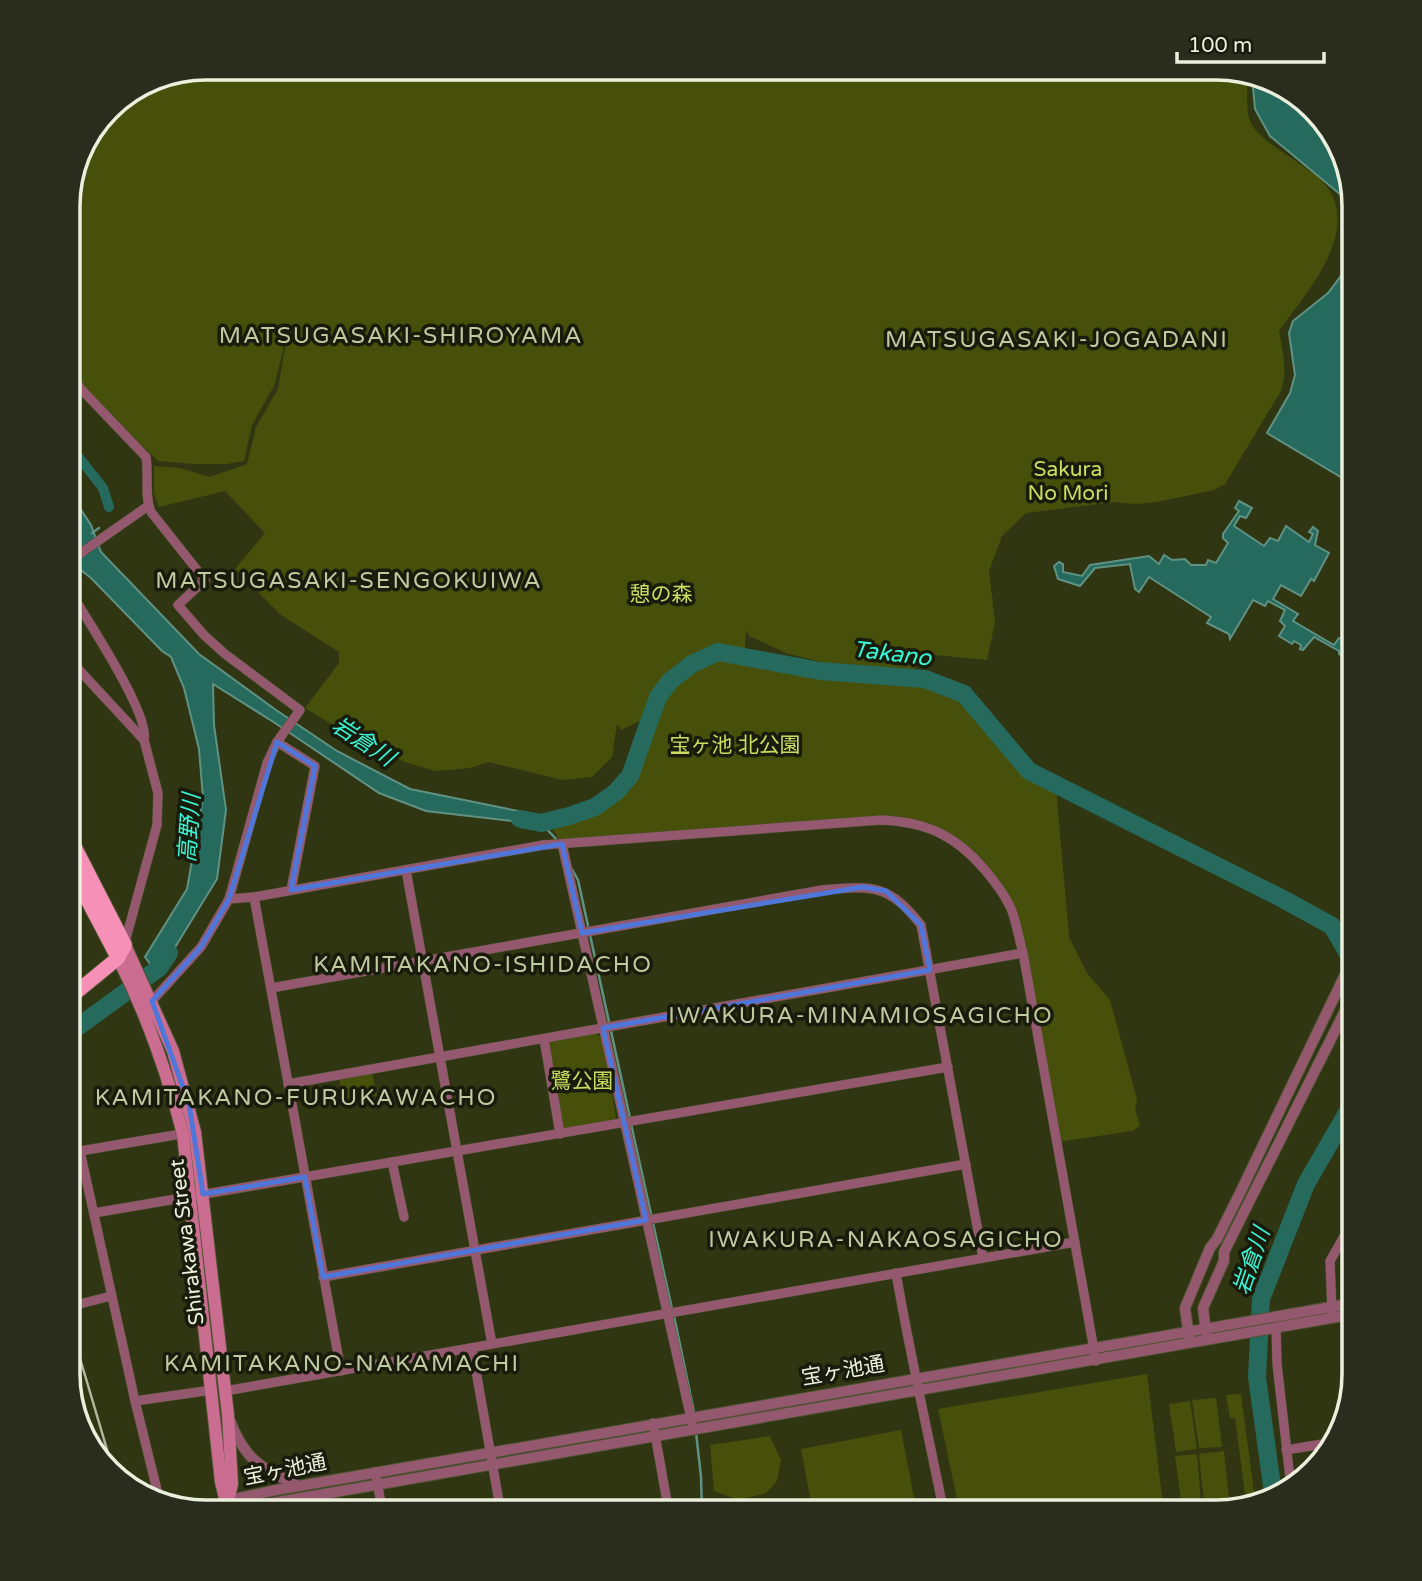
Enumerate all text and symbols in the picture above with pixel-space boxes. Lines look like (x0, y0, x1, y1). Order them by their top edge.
scale bar (1177, 21, 1324, 65)
text: 100 m (1188, 33, 1252, 58)
district label: MATSUGASAKI-SHIROYAMA (219, 322, 583, 350)
district label: MATSUGASAKI-JOGADANI (885, 326, 1229, 354)
park label: Sakura No Mori (1028, 457, 1108, 506)
district label: MATSUGASAKI-SENGOKUIWA (155, 567, 543, 595)
park label: 憩の森 (630, 582, 693, 607)
water label: Takano (851, 635, 934, 673)
water label: 岩倉川 (326, 711, 402, 774)
park label: 宝ヶ池 北公園 (669, 733, 801, 758)
water label: 高野川 (174, 790, 207, 863)
district label: KAMITAKANO-ISHIDACHO (313, 951, 653, 979)
district label: IWAKURA-MINAMIOSAGICHO (668, 1002, 1054, 1030)
park label: 鷺公園 (551, 1069, 614, 1094)
district label: KAMITAKANO-FURUKAWACHO (95, 1084, 497, 1112)
street label: Shirakawa Street (164, 1157, 210, 1327)
water label: 岩倉川 (1228, 1221, 1277, 1298)
district label: IWAKURA-NAKAOSAGICHO (708, 1226, 1064, 1254)
district label: KAMITAKANO-NAKAMACHI (164, 1350, 520, 1378)
street label: 宝ヶ池通 (799, 1351, 887, 1391)
street label: 宝ヶ池通 (241, 1450, 329, 1490)

